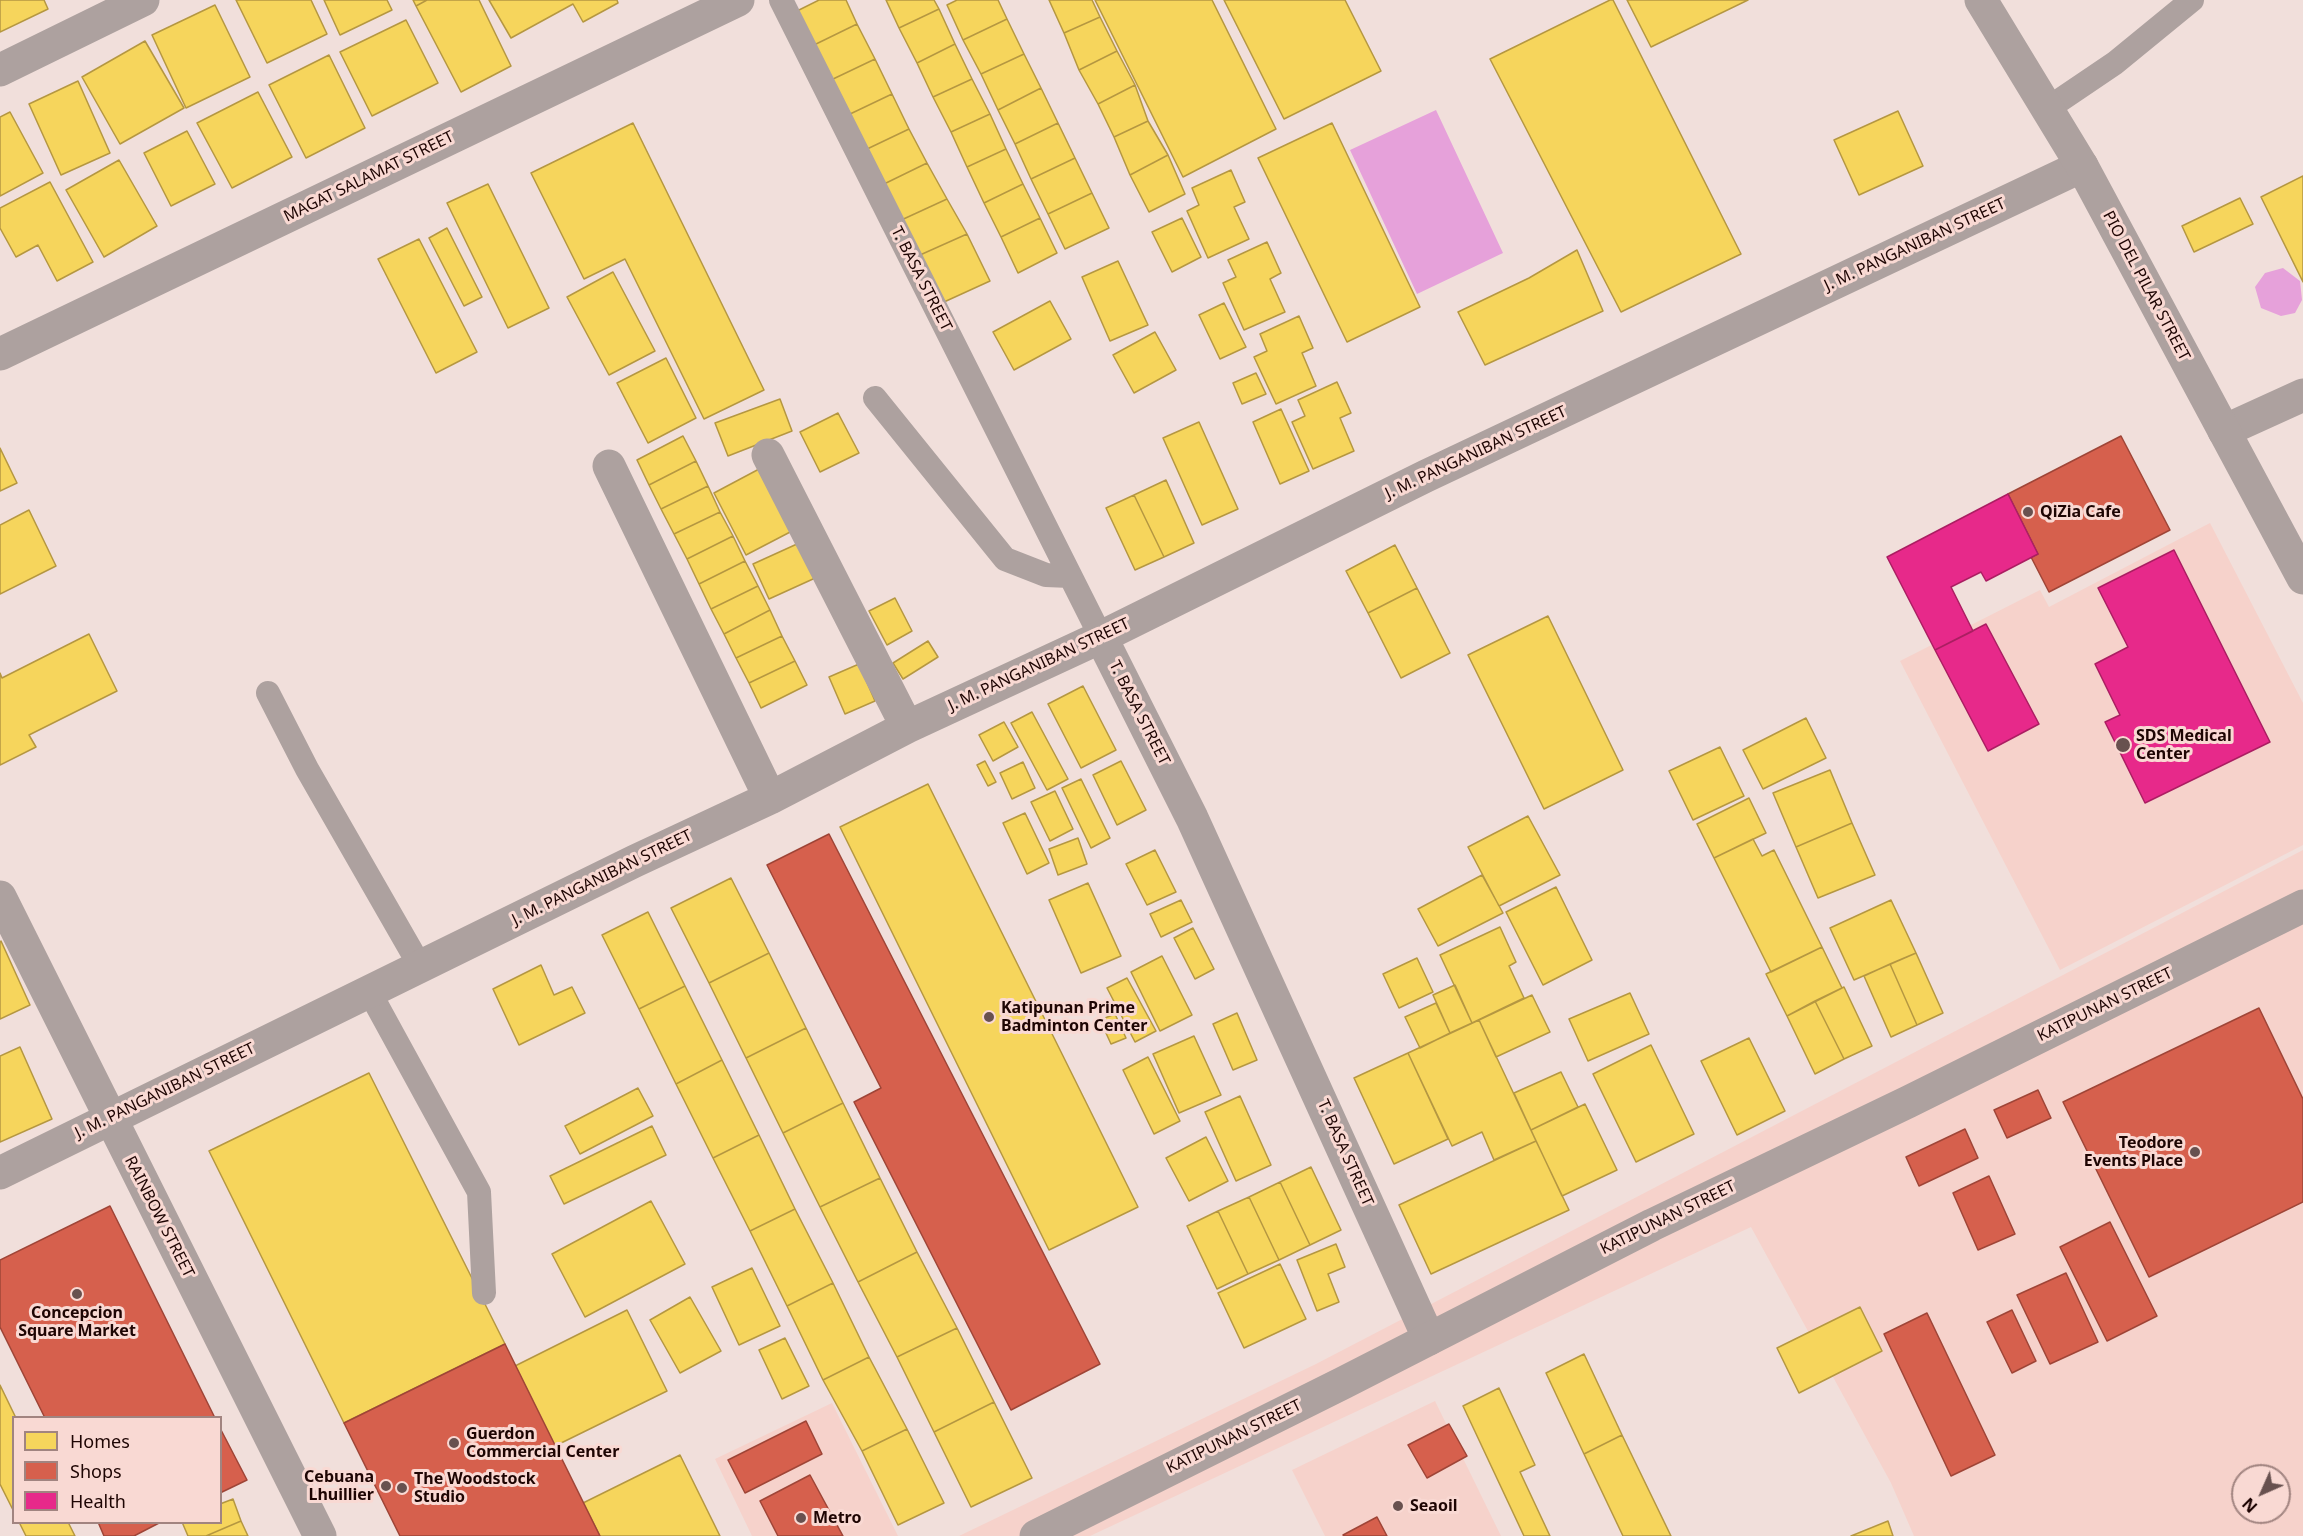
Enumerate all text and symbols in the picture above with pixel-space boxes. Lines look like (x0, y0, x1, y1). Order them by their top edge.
street label: MAGAT SALAMAT STREET (281, 127, 457, 227)
street label: J. M. PANGANIBAN STREET (1821, 195, 2009, 295)
street label: PIO DEL PILAR STREET (2098, 208, 2194, 364)
street label: T. BASA STREET (886, 224, 956, 334)
street label: J. M. PANGANIBAN STREET (1382, 403, 1570, 503)
place label: QiZia Cafe (2040, 502, 2121, 522)
marker: QiZia Cafe (2021, 505, 2035, 519)
street label: J. M. PANGANIBAN STREET (945, 615, 1133, 715)
street label: T. BASA STREET (1104, 658, 1174, 768)
place label: SDS Medical Center (2136, 726, 2232, 764)
marker: SDS Medical Center (2114, 736, 2132, 754)
street label: J. M. PANGANIBAN STREET (509, 826, 695, 930)
street label: KATIPUNAN STREET (2034, 964, 2176, 1046)
place label: Katipunan Prime Badminton Center (1001, 998, 1147, 1036)
marker: Katipunan Prime Badminton Center (982, 1010, 996, 1024)
street label: J. M. PANGANIBAN STREET (72, 1039, 258, 1143)
street label: T. BASA STREET (1313, 1097, 1377, 1209)
place label: Teodore Events Place (2084, 1133, 2183, 1171)
marker: Teodore Events Place (2188, 1145, 2202, 1159)
street label: RAINBOW STREET (120, 1153, 198, 1281)
street label: KATIPUNAN STREET (1597, 1177, 1739, 1259)
marker: Concepcion Square Market (70, 1287, 84, 1301)
place label: Concepcion Square Market (18, 1303, 136, 1341)
street label: KATIPUNAN STREET (1163, 1396, 1305, 1478)
legend (12, 1416, 222, 1524)
place label: Guerdon Commercial Center (466, 1424, 619, 1462)
text: Homes (70, 1429, 130, 1453)
marker: Guerdon Commercial Center (447, 1436, 461, 1450)
text: Shops (70, 1459, 122, 1483)
north arrow (2231, 1464, 2291, 1524)
place label: Cebuana Lhuillier (304, 1467, 374, 1505)
place label: The Woodstock Studio (414, 1469, 536, 1507)
marker: Cebuana Lhuillier (379, 1479, 393, 1493)
marker: The Woodstock Studio (395, 1481, 409, 1495)
text: Health (70, 1489, 126, 1513)
text: N (2237, 1493, 2262, 1518)
place label: Seaoil (1410, 1496, 1458, 1516)
marker: Seaoil (1391, 1499, 1405, 1513)
place label: Metro (813, 1508, 861, 1528)
marker: Metro (794, 1511, 808, 1525)

